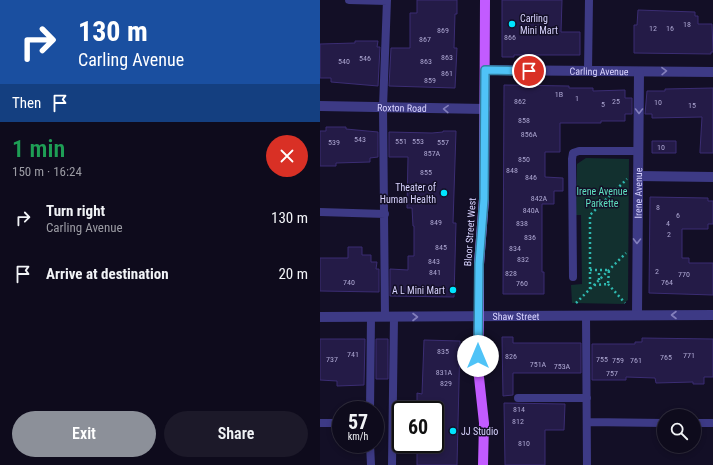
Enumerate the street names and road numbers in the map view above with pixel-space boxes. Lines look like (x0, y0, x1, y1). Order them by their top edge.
street label: Carling Avenue (569, 65, 629, 77)
street label: Roxton Road (377, 102, 427, 113)
street label: Irene Avenue (632, 167, 644, 218)
street label: Bloor Street West (462, 197, 478, 267)
street label: Shaw Street (492, 310, 540, 322)

